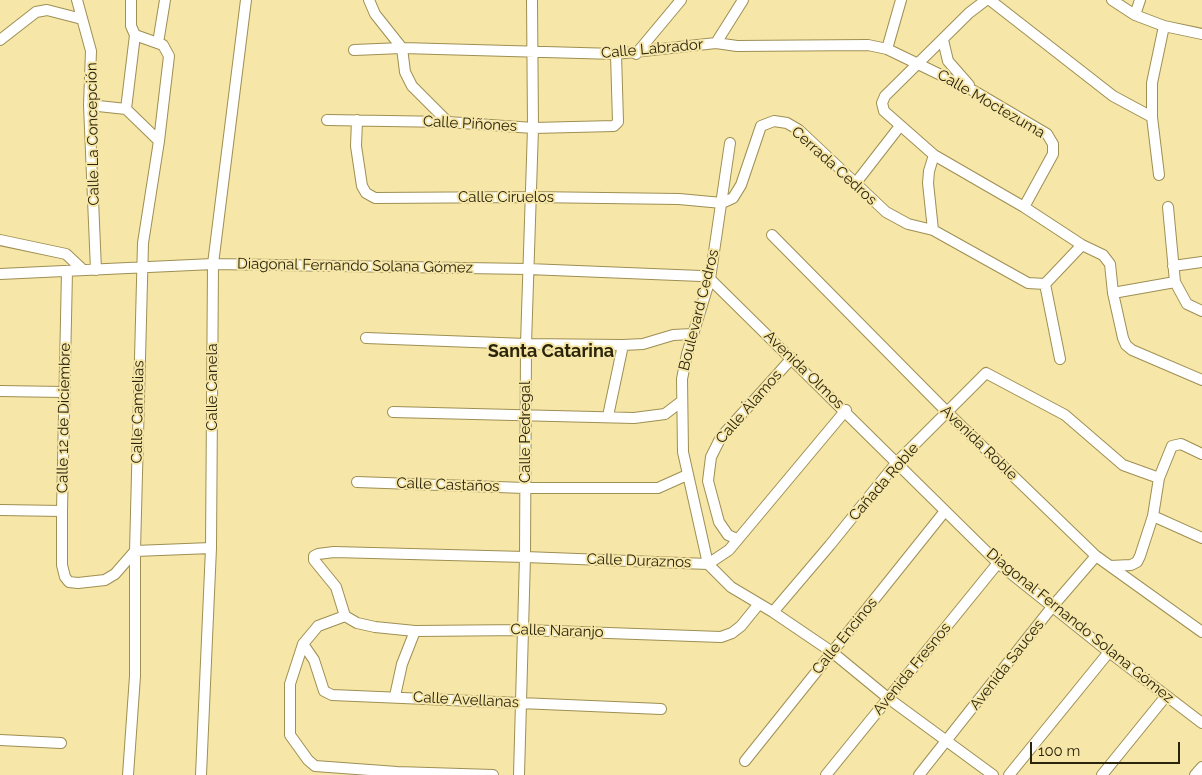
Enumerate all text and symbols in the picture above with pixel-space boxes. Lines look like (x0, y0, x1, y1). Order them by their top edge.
street label: Calle Labrador (600, 36, 704, 62)
street label: Calle La Concepción (83, 62, 103, 206)
street label: Calle Moctezuma (934, 66, 1048, 142)
street label: Calle Piñones (422, 113, 518, 135)
street label: Cerrada Cedros (788, 123, 880, 209)
street label: Calle Ciruelos (458, 188, 554, 206)
street label: Boulevard Cedros (675, 248, 723, 372)
street label: Diagonal Fernando Solana Gómez (237, 255, 473, 277)
street label: Avenida Olmos (760, 327, 848, 413)
district label: Santa Catarina (488, 341, 614, 363)
street label: Calle 12 de Diciembre (54, 343, 74, 493)
street label: Calle Canela (203, 343, 221, 431)
street label: Calle Camelias (128, 360, 148, 464)
street label: Calle Álamos (712, 367, 786, 447)
street label: Calle Pedregal (516, 381, 534, 483)
street label: Avenida Roble (937, 402, 1021, 484)
street label: Cañada Roble (845, 439, 923, 525)
street label: Calle Castaños (396, 474, 500, 496)
street label: Diagonal Fernando Solana Gómez (983, 545, 1177, 707)
street label: Calle Duraznos (586, 550, 692, 572)
street label: Calle Encinos (809, 594, 881, 678)
street label: Avenida Sauces (966, 616, 1048, 714)
street label: Avenida Fresnos (869, 619, 955, 719)
street label: Calle Naranjo (510, 620, 604, 642)
street label: Calle Avellanas (413, 688, 519, 712)
scale bar (1032, 732, 1182, 764)
text: 100 m (1038, 742, 1080, 760)

